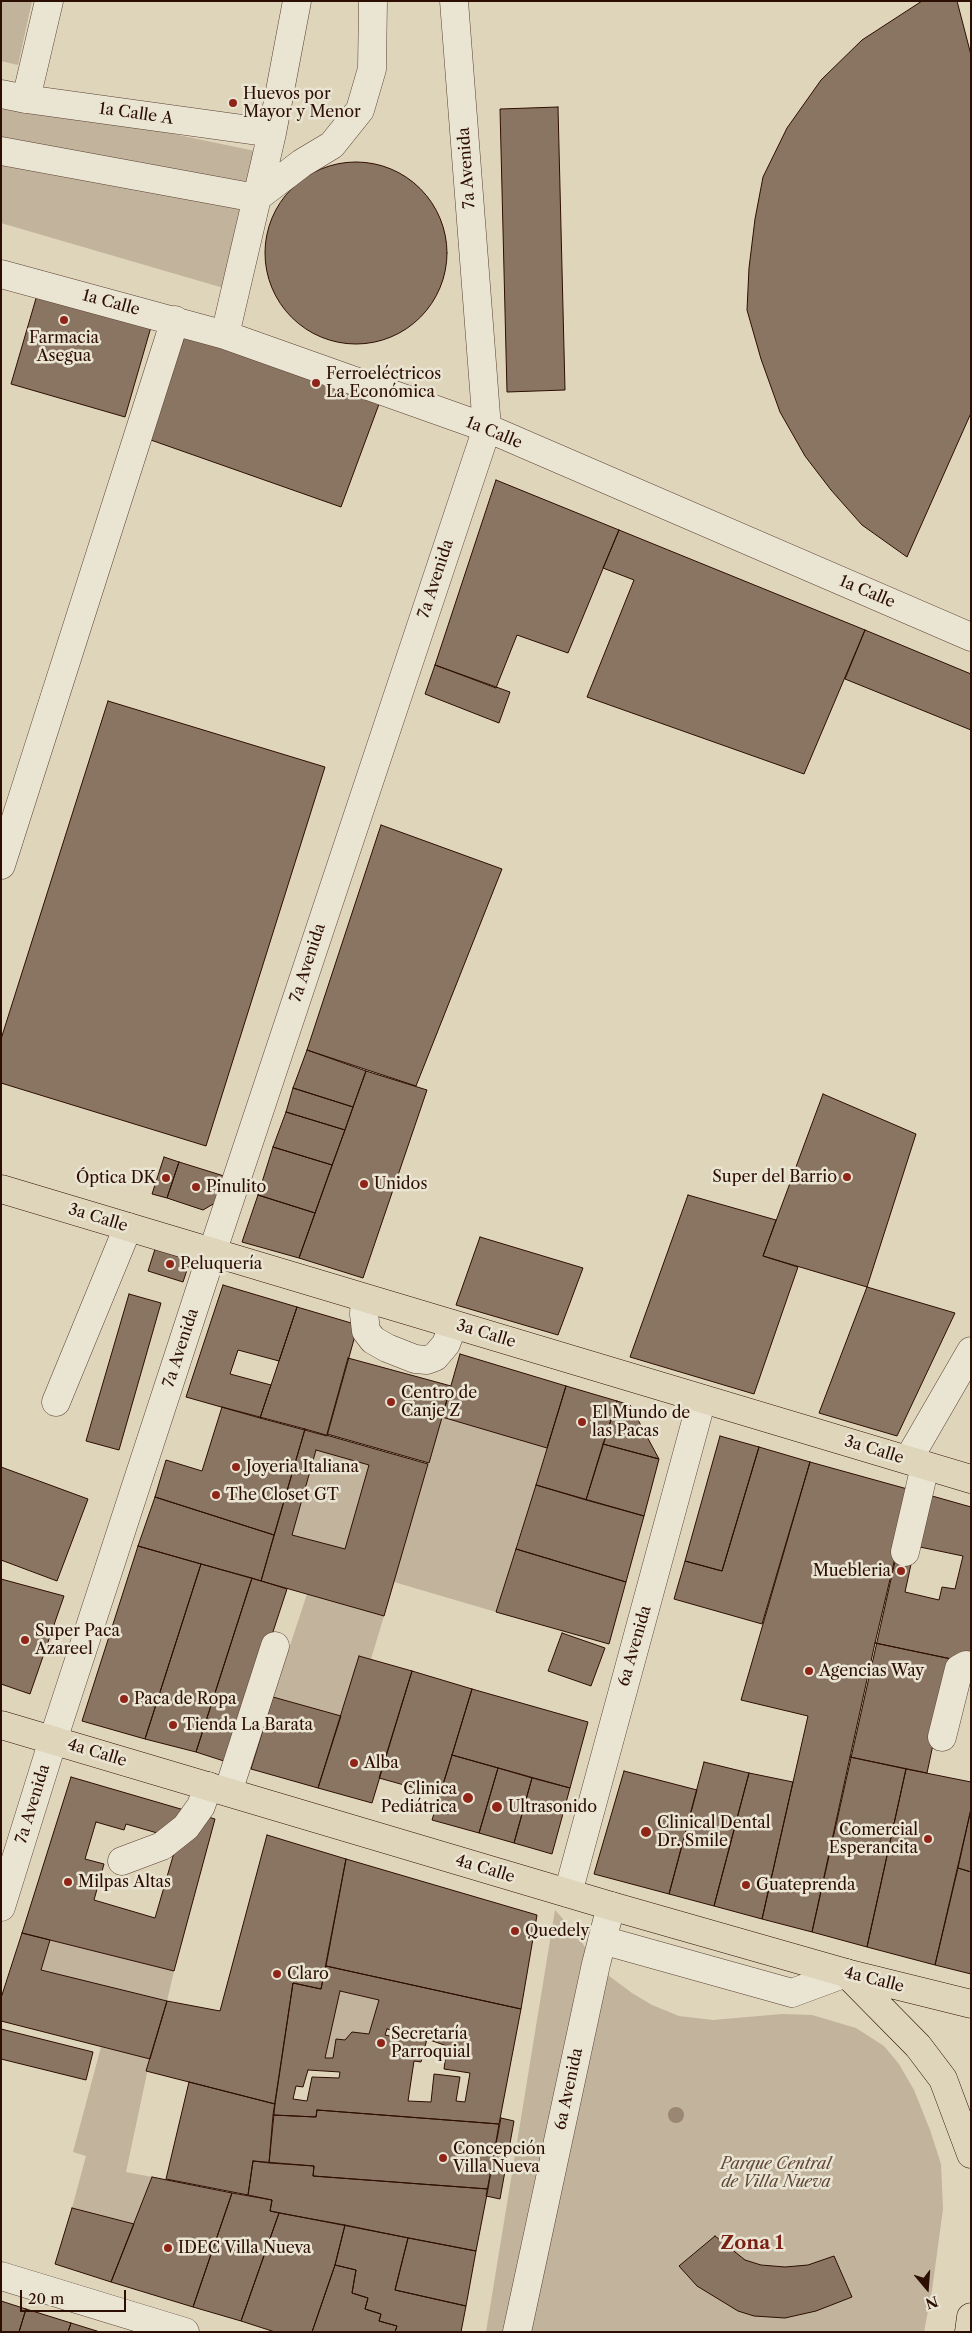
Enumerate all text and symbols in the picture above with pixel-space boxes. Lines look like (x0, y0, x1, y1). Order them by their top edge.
place label: Huevos por Mayor y Menor (243, 84, 361, 122)
marker: Huevos por Mayor y Menor (227, 97, 239, 109)
street label: 1a Calle A (98, 99, 174, 129)
street label: 7a Avenida (455, 127, 479, 209)
street label: 1a Calle (80, 286, 142, 320)
marker: Farmacia Asegua (58, 314, 70, 326)
place label: Farmacia Asegua (29, 328, 99, 366)
place label: Ferroeléctricos La Económica (326, 364, 441, 402)
marker: Ferroeléctricos La Económica (310, 377, 322, 389)
street label: 1a Calle (463, 413, 525, 453)
street label: 7a Avenida (414, 537, 458, 621)
street label: 1a Calle (836, 572, 898, 612)
street label: 7a Avenida (286, 921, 330, 1005)
place label: Super del Barrio (712, 1167, 837, 1187)
place label: Óptica DK (76, 1168, 156, 1188)
marker: Super del Barrio (841, 1171, 853, 1183)
marker: Óptica DK (160, 1172, 172, 1184)
place label: Unidos (374, 1174, 427, 1194)
place label: Pinulito (206, 1177, 266, 1197)
marker: Unidos (358, 1178, 370, 1190)
marker: Pinulito (190, 1181, 202, 1193)
street label: 3a Calle (66, 1200, 130, 1236)
place label: Peluquería (180, 1254, 262, 1274)
marker: Peluquería (164, 1258, 176, 1270)
street label: 7a Avenida (159, 1306, 203, 1390)
street label: 3a Calle (454, 1316, 518, 1352)
place label: Centro de Canje Z (401, 1383, 477, 1421)
marker: Centro de Canje Z (385, 1396, 397, 1408)
place label: El Mundo de las Pacas (592, 1403, 690, 1441)
marker: El Mundo de las Pacas (576, 1416, 588, 1428)
street label: 3a Calle (842, 1432, 906, 1468)
place label: Joyeria Italiana (246, 1457, 359, 1477)
marker: Joyeria Italiana (230, 1461, 242, 1473)
place label: The Closet GT (226, 1485, 339, 1505)
marker: The Closet GT (210, 1489, 222, 1501)
place label: Muebleria (813, 1561, 891, 1581)
marker: Muebleria (895, 1565, 907, 1577)
street label: 6a Avenida (614, 1603, 656, 1689)
place label: Super Paca Azareel (35, 1621, 120, 1659)
marker: Super Paca Azareel (19, 1634, 31, 1646)
place label: Agencias Way (819, 1661, 924, 1681)
marker: Agencias Way (803, 1665, 815, 1677)
place label: Paca de Ropa (134, 1689, 237, 1709)
marker: Paca de Ropa (118, 1693, 130, 1705)
place label: Tienda La Barata (183, 1715, 313, 1735)
marker: Tienda La Barata (167, 1719, 179, 1731)
street label: 4a Calle (65, 1735, 129, 1771)
place label: Alba (364, 1753, 399, 1773)
marker: Alba (348, 1757, 360, 1769)
street label: 7a Avenida (12, 1762, 54, 1846)
place label: Clinica Pediátrica (381, 1779, 457, 1817)
marker: Clinica Pediátrica (461, 1791, 475, 1805)
place label: Ultrasonido (508, 1797, 597, 1817)
marker: Ultrasonido (490, 1800, 504, 1814)
place label: Clinical Dental Dr. Smile (657, 1813, 770, 1851)
place label: Comercial Esperancita (829, 1820, 918, 1858)
marker: Clinical Dental Dr. Smile (639, 1825, 653, 1839)
marker: Comercial Esperancita (922, 1833, 934, 1845)
street label: 4a Calle (453, 1851, 517, 1887)
place label: Milpas Altas (78, 1872, 171, 1892)
place label: Guateprenda (756, 1875, 855, 1895)
marker: Milpas Altas (62, 1876, 74, 1888)
marker: Guateprenda (740, 1879, 752, 1891)
place label: Quedely (525, 1921, 589, 1941)
marker: Quedely (509, 1925, 521, 1937)
street label: 4a Calle (842, 1963, 906, 1997)
place label: Claro (287, 1964, 329, 1984)
marker: Claro (271, 1968, 283, 1980)
place label: Secretaría Parroquial (391, 2024, 470, 2062)
marker: Secretaría Parroquial (375, 2037, 387, 2049)
street label: 6a Avenida (551, 2046, 587, 2132)
place label: Concepción Villa Nueva (453, 2139, 545, 2177)
marker: Concepción Villa Nueva (437, 2152, 449, 2164)
park label: Parque Central de Villa Nueva (721, 2154, 831, 2192)
district label: Zona 1 (720, 2233, 784, 2255)
place label: IDEC Villa Nueva (178, 2238, 311, 2258)
marker: IDEC Villa Nueva (162, 2242, 174, 2254)
north arrow (902, 2263, 952, 2313)
scale bar (22, 2280, 129, 2312)
text: 20 m (28, 2289, 64, 2308)
text: N (923, 2292, 940, 2313)

